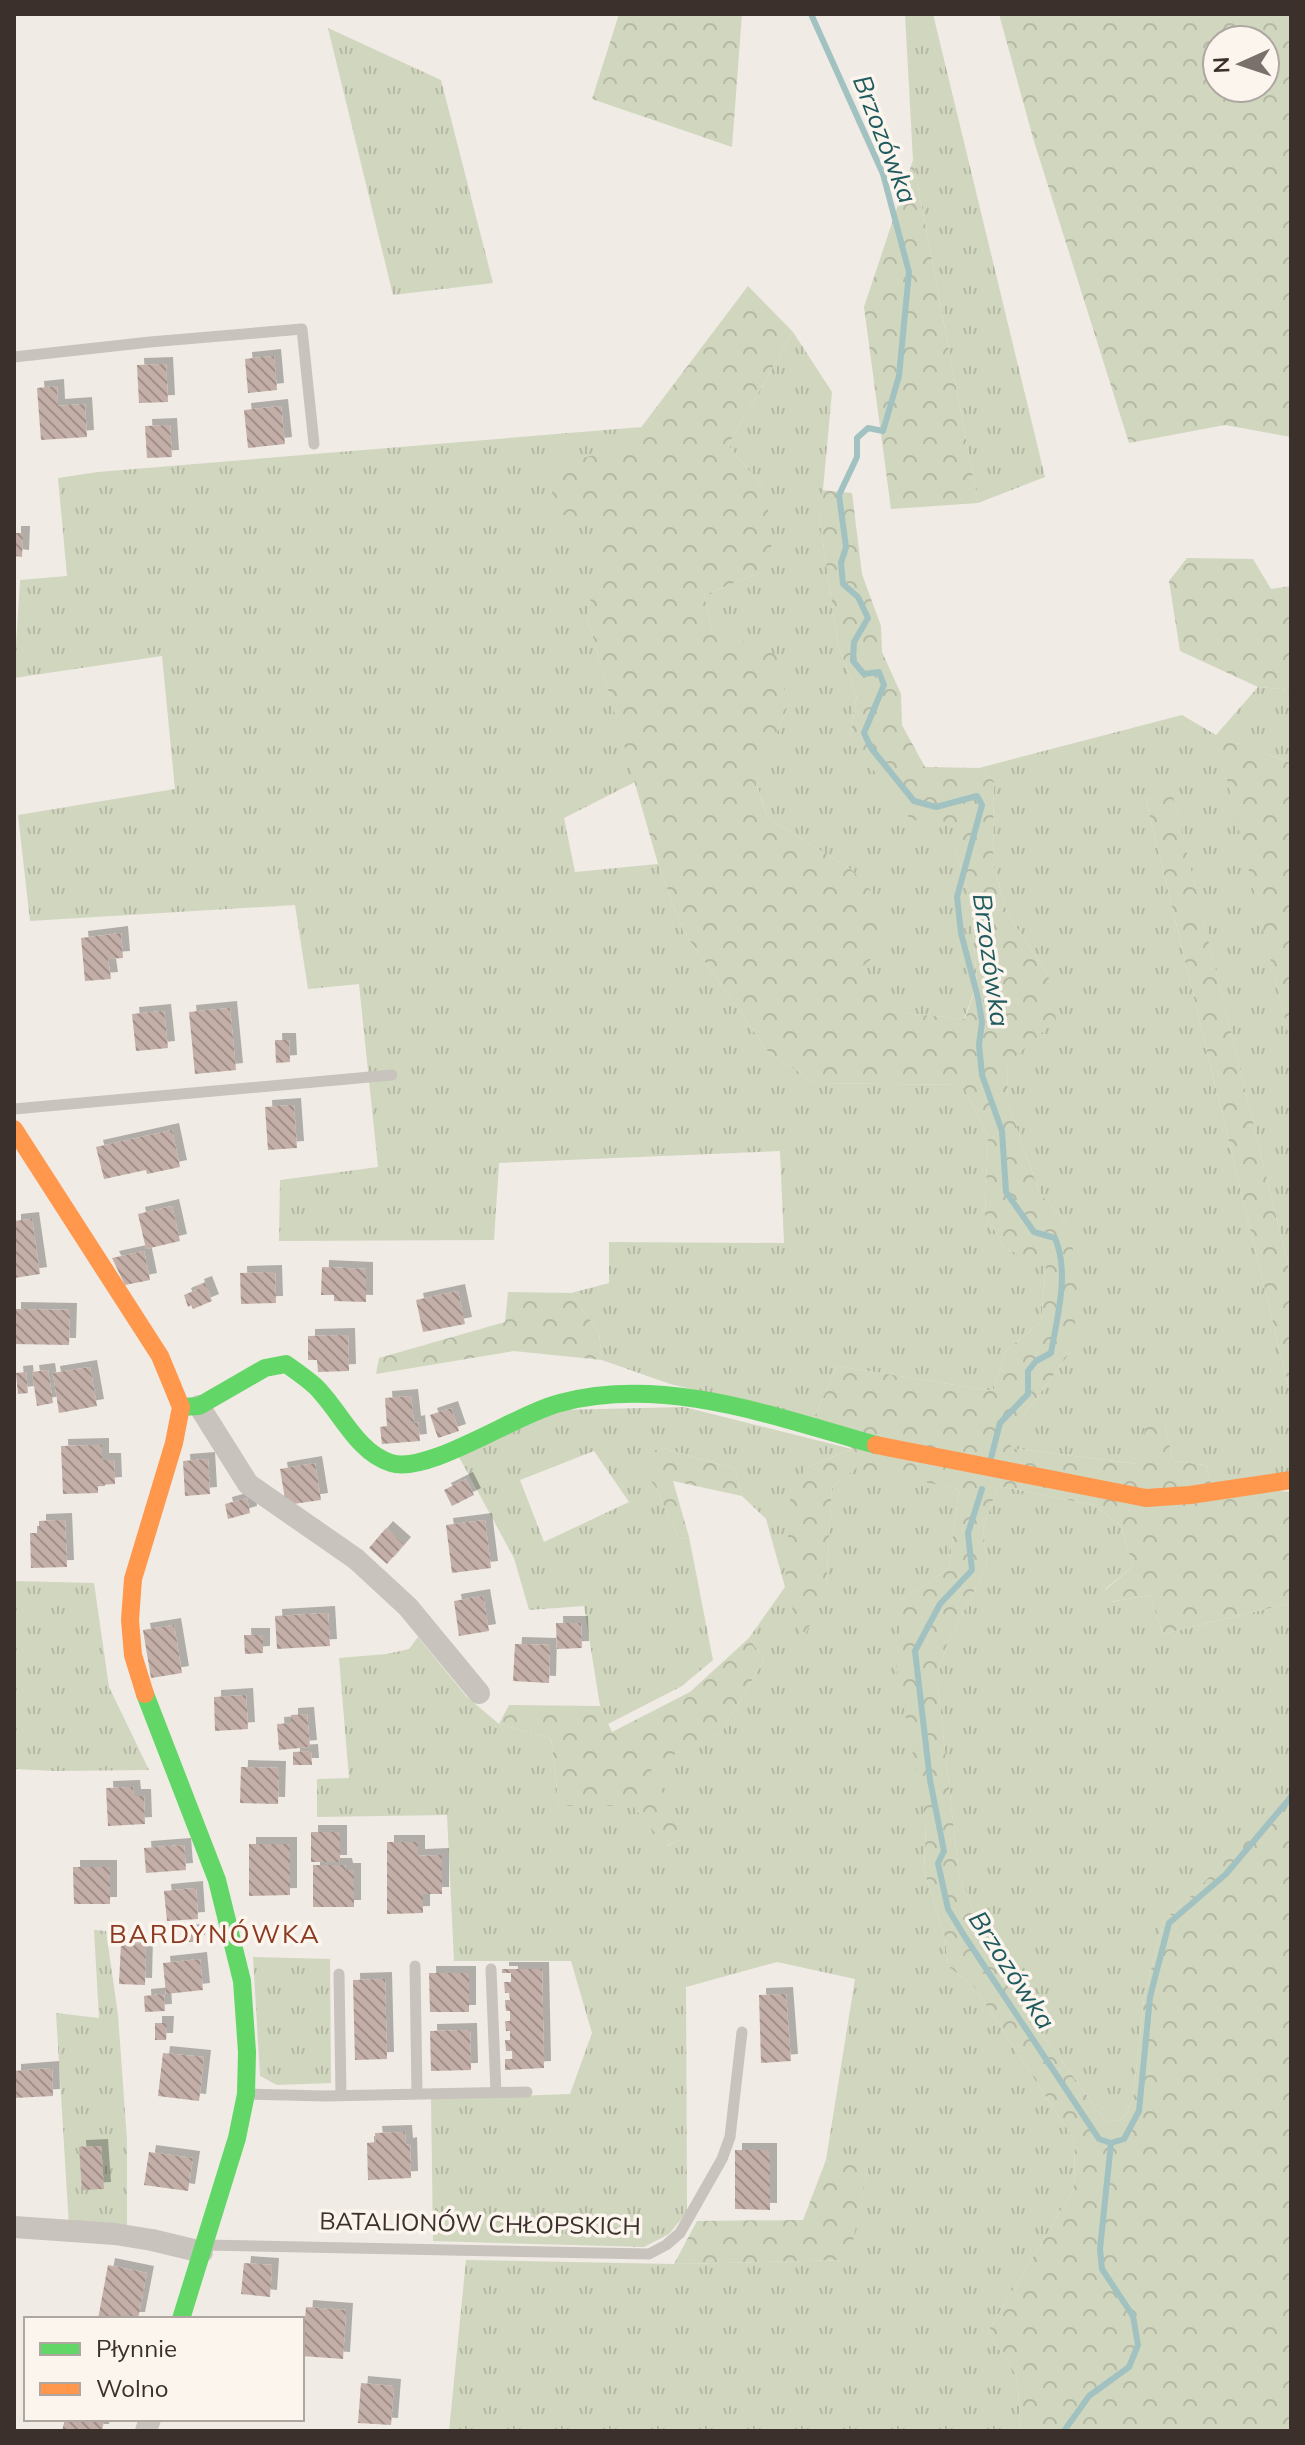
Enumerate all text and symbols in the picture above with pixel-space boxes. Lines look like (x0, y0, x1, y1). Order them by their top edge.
north arrow (1201, 24, 1281, 104)
text: N (1207, 56, 1235, 74)
water label: Brzozówka (846, 70, 925, 207)
water label: Brzozówka (966, 891, 1017, 1029)
water label: Brzozówka (962, 1904, 1063, 2035)
district label: BARDYNÓWKA (109, 1917, 321, 1950)
street label: BATALIONÓW CHŁOPSKICH (319, 2205, 641, 2241)
legend (24, 2317, 304, 2421)
text: Płynnie (96, 2333, 177, 2363)
text: Wolno (96, 2373, 168, 2403)

